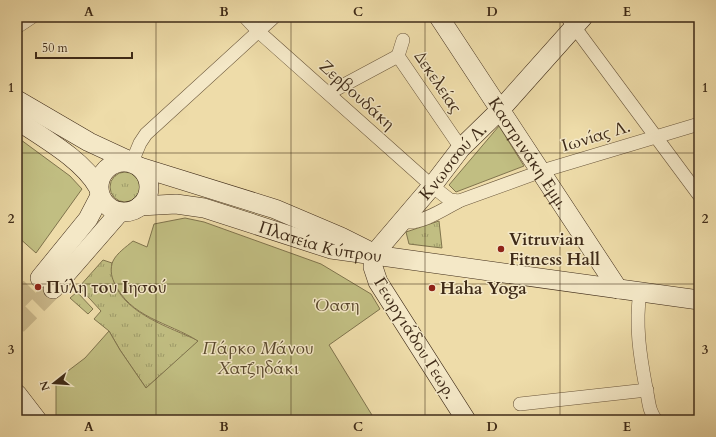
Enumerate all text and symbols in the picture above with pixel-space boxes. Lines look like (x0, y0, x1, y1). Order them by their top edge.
text: A (84, 3, 94, 21)
text: B (219, 3, 229, 21)
text: C (353, 3, 363, 21)
text: D (486, 3, 498, 21)
text: E (623, 3, 631, 21)
scale bar (36, 34, 132, 60)
text: 50 m (42, 40, 69, 56)
street label: Δεκελείας (409, 46, 467, 118)
street label: Ζερβουδάκη (314, 55, 400, 135)
text: 1 (8, 79, 14, 97)
text: 1 (702, 79, 708, 97)
street label: Καστρινάκη Εμμ. (483, 92, 574, 214)
street label: Ιωνίας Λ. (559, 115, 633, 157)
street label: Κνωσσού Λ. (414, 118, 492, 205)
text: 2 (8, 210, 15, 228)
text: 2 (702, 210, 709, 228)
street label: Πλατεία Κύπρου (256, 215, 384, 267)
place label: Vitruvian Fitness Hall (509, 228, 600, 271)
marker: Vitruvian Fitness Hall (496, 244, 506, 254)
street label: Γεωργιάδου Γεωρ. (368, 273, 462, 403)
place label: Πύλη του Ιησού (46, 276, 167, 299)
place label: Haha Yoga (440, 277, 527, 300)
marker: Πύλη του Ιησού (33, 282, 43, 292)
marker: Haha Yoga (427, 283, 437, 293)
park label: Όαση (314, 294, 359, 317)
park label: Πάρκο Μάνου Χατζηδάκι (202, 337, 314, 380)
text: 3 (8, 341, 15, 359)
text: 3 (702, 341, 709, 359)
north arrow (34, 363, 74, 403)
text: N (36, 379, 53, 393)
text: A (84, 418, 94, 436)
text: B (219, 418, 229, 436)
text: C (353, 418, 363, 436)
text: D (486, 418, 498, 436)
text: E (623, 418, 631, 436)

